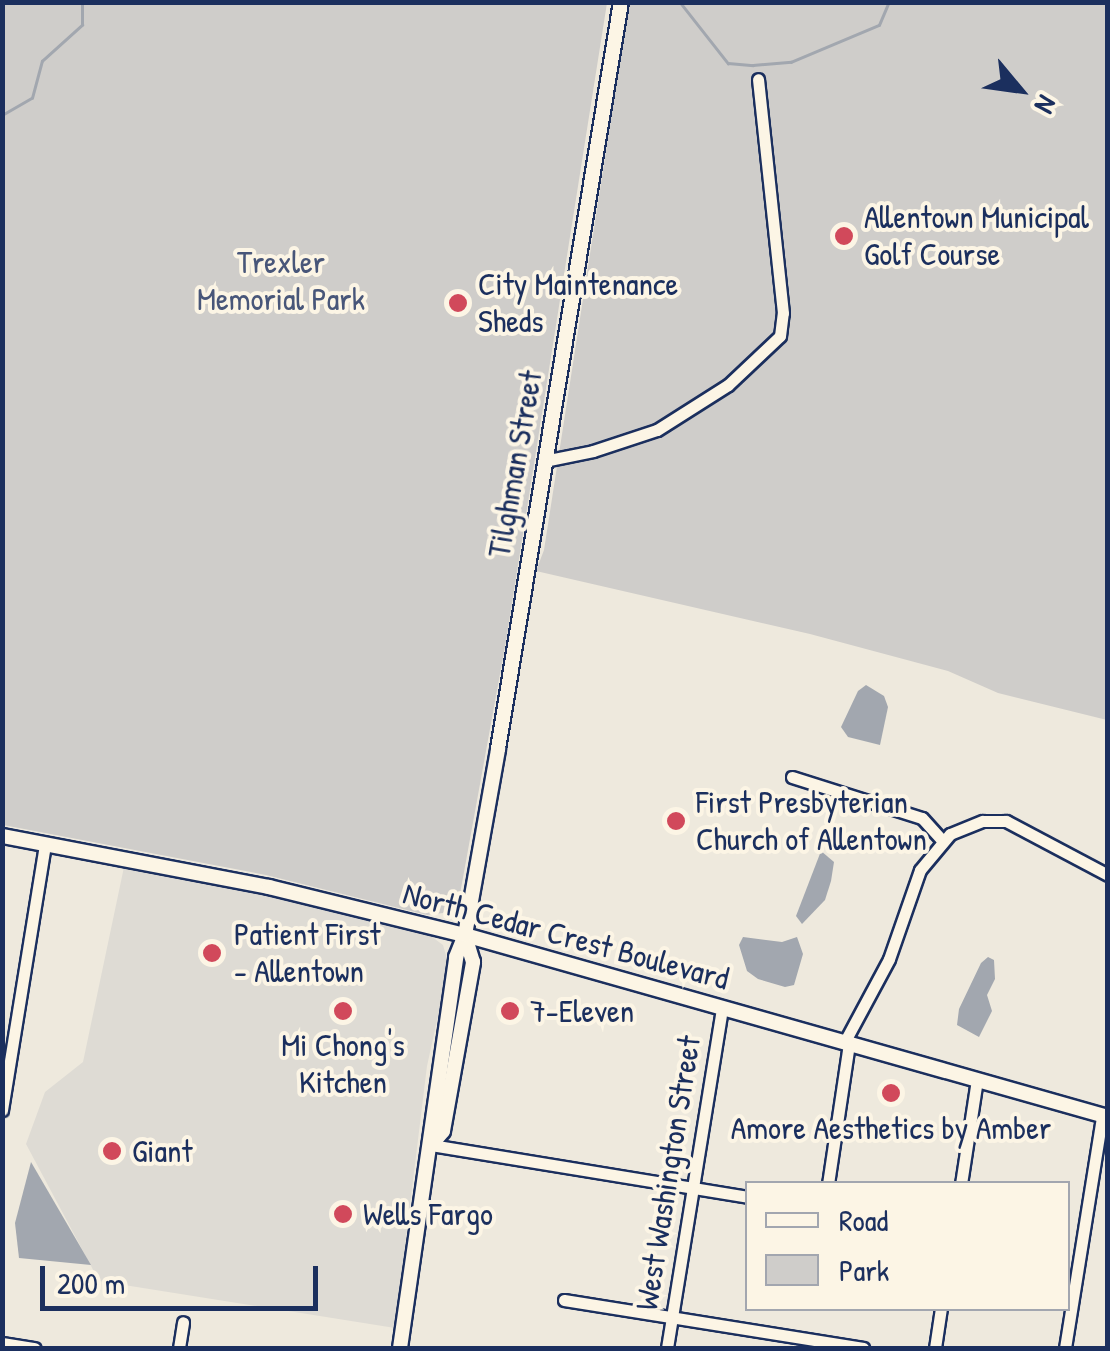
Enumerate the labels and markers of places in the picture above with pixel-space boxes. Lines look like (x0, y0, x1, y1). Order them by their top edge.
place label: Allentown Municipal Golf Course (864, 199, 1089, 274)
marker: Allentown Municipal Golf Course (833, 225, 855, 247)
place label: City Maintenance Sheds (478, 266, 678, 341)
marker: City Maintenance Sheds (447, 292, 469, 314)
place label: First Presbyterian Church of Allentown (696, 784, 927, 859)
marker: First Presbyterian Church of Allentown (665, 810, 687, 832)
place label: Patient First - Allentown (234, 916, 380, 991)
marker: Patient First - Allentown (199, 940, 225, 966)
place label: 7-Eleven (530, 992, 634, 1030)
marker: Mi Chong's Kitchen (332, 1000, 354, 1022)
marker: 7-Eleven (499, 1000, 521, 1022)
place label: Mi Chong's Kitchen (281, 1027, 405, 1102)
marker: Amore Aesthetics by Amber (880, 1082, 902, 1104)
place label: Amore Aesthetics by Amber (731, 1109, 1051, 1147)
place label: Giant (132, 1132, 193, 1170)
marker: Giant (101, 1140, 123, 1162)
place label: Wells Fargo (363, 1195, 493, 1233)
marker: Wells Fargo (332, 1203, 354, 1225)

